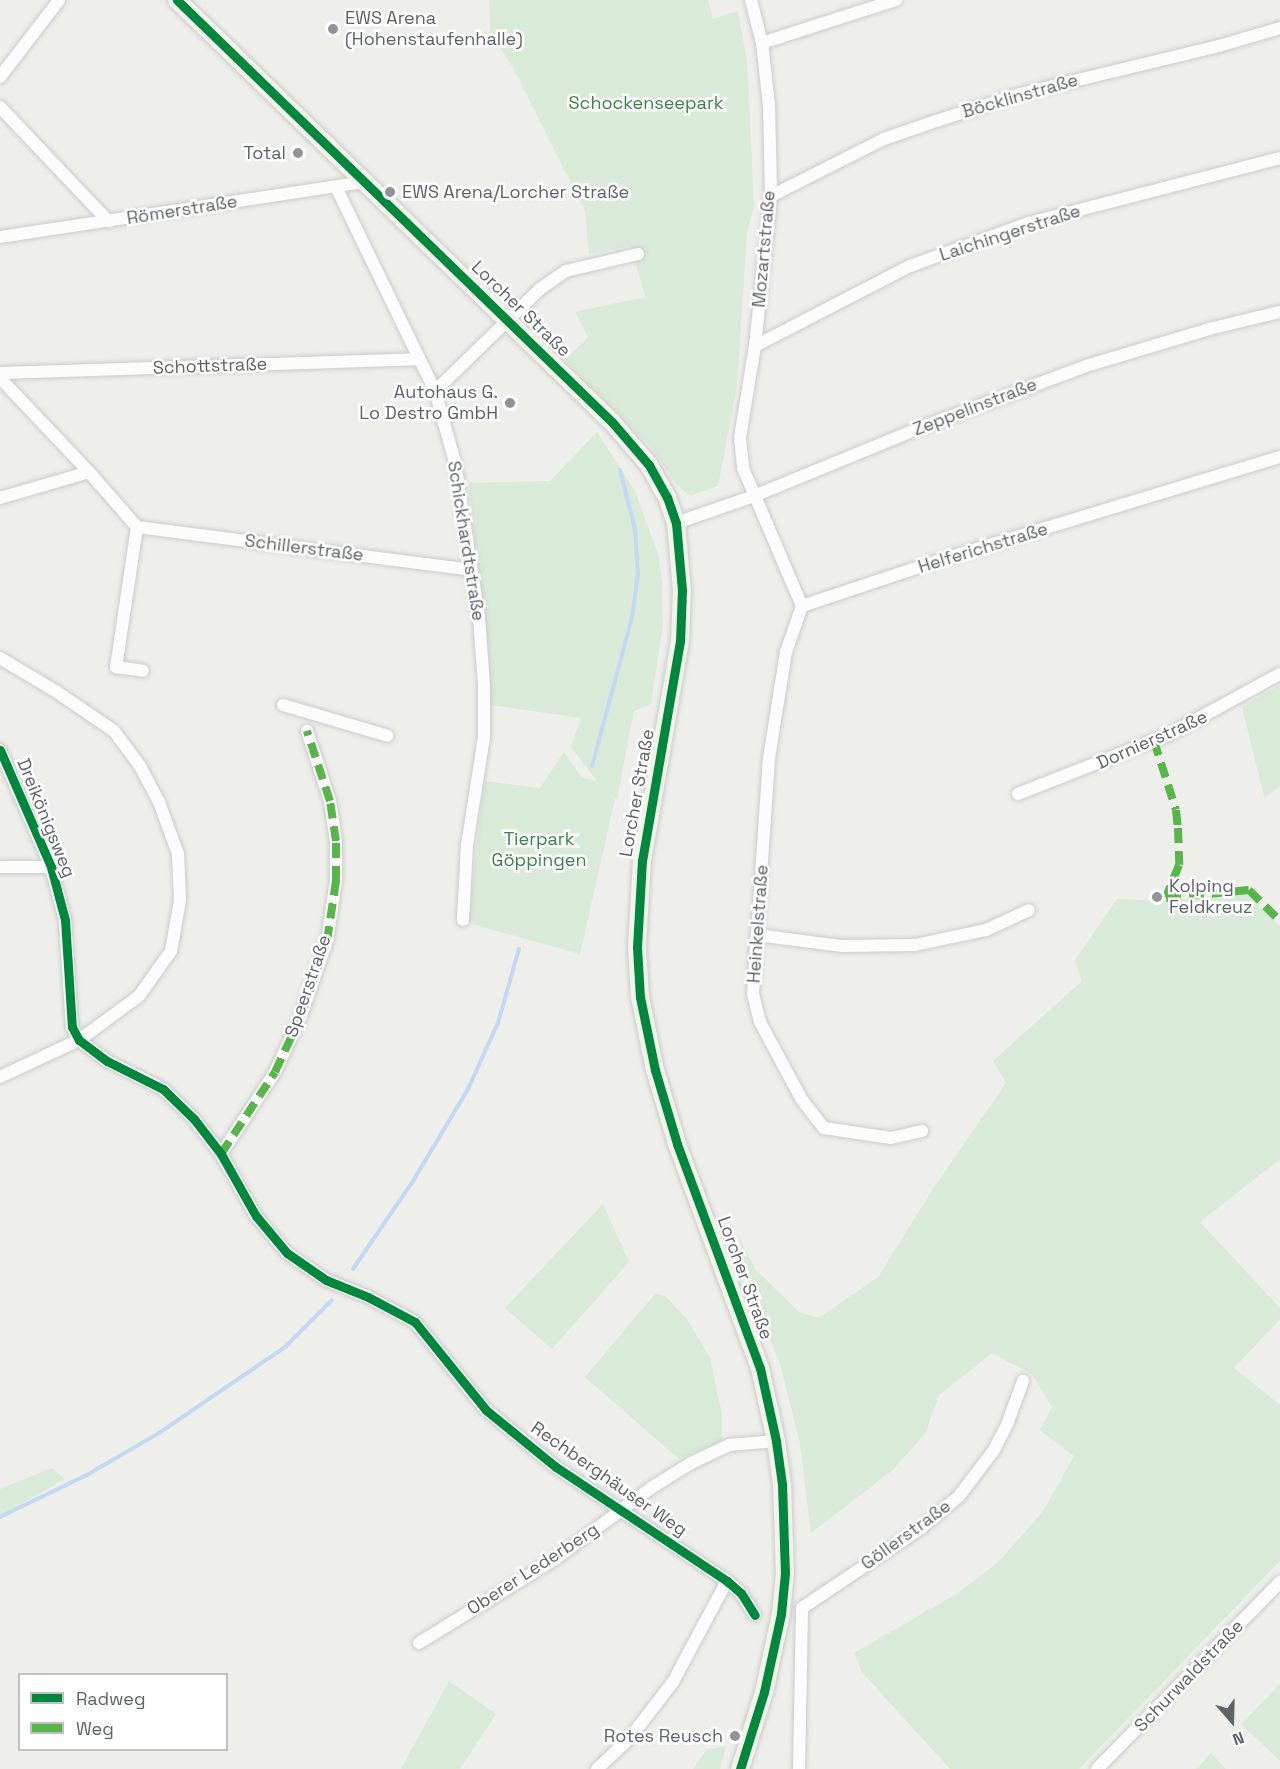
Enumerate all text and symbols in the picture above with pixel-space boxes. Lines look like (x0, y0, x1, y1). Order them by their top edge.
place label: EWS Arena (Hohenstaufenhalle) (345, 8, 523, 50)
marker: EWS Arena (Hohenstaufenhalle) (326, 22, 340, 36)
street label: Böcklinstraße (960, 69, 1080, 123)
park label: Schockenseepark (569, 92, 723, 114)
place label: Total (243, 142, 286, 164)
marker: Total (291, 146, 305, 160)
place label: EWS Arena/Lorcher Straße (402, 181, 629, 203)
marker: EWS Arena/Lorcher Straße (383, 185, 397, 199)
street label: Mozartstraße (748, 190, 780, 308)
street label: Römerstraße (125, 191, 239, 229)
street label: Laichingerstraße (937, 200, 1083, 266)
street label: Lorcher Straße (467, 256, 575, 362)
street label: Schottstraße (152, 353, 268, 379)
street label: Zeppelinstraße (910, 373, 1040, 441)
place label: Autohaus G. Lo Destro GmbH (359, 382, 498, 424)
marker: Autohaus G. Lo Destro GmbH (503, 396, 517, 410)
street label: Schickhardtstraße (443, 459, 489, 623)
street label: Helferichstraße (916, 518, 1050, 578)
street label: Schillerstraße (243, 530, 365, 566)
street label: Dornierstraße (1093, 706, 1211, 774)
street label: Lorcher Straße (615, 727, 659, 859)
street label: Dreikönigsweg (12, 755, 80, 881)
park label: Tierpark Göppingen (492, 829, 586, 872)
street label: Heinkelstraße (743, 864, 773, 984)
place label: Kolping Feldkreuz (1169, 876, 1252, 918)
marker: Kolping Feldkreuz (1150, 890, 1164, 904)
street label: Speerstraße (280, 932, 336, 1040)
street label: Lorcher Straße (713, 1214, 777, 1342)
street label: Rechberghäuser Weg (527, 1417, 691, 1541)
street label: Göllerstraße (857, 1495, 955, 1575)
street label: Oberer Lederberg (463, 1518, 603, 1620)
street label: Schurwaldstraße (1130, 1615, 1248, 1737)
legend (18, 1673, 228, 1751)
text: Radweg (76, 1687, 146, 1710)
north arrow (1202, 1691, 1262, 1751)
text: Weg (76, 1717, 114, 1740)
place label: Rotes Reusch (604, 1725, 723, 1747)
text: N (1230, 1727, 1247, 1750)
marker: Rotes Reusch (728, 1729, 742, 1743)

